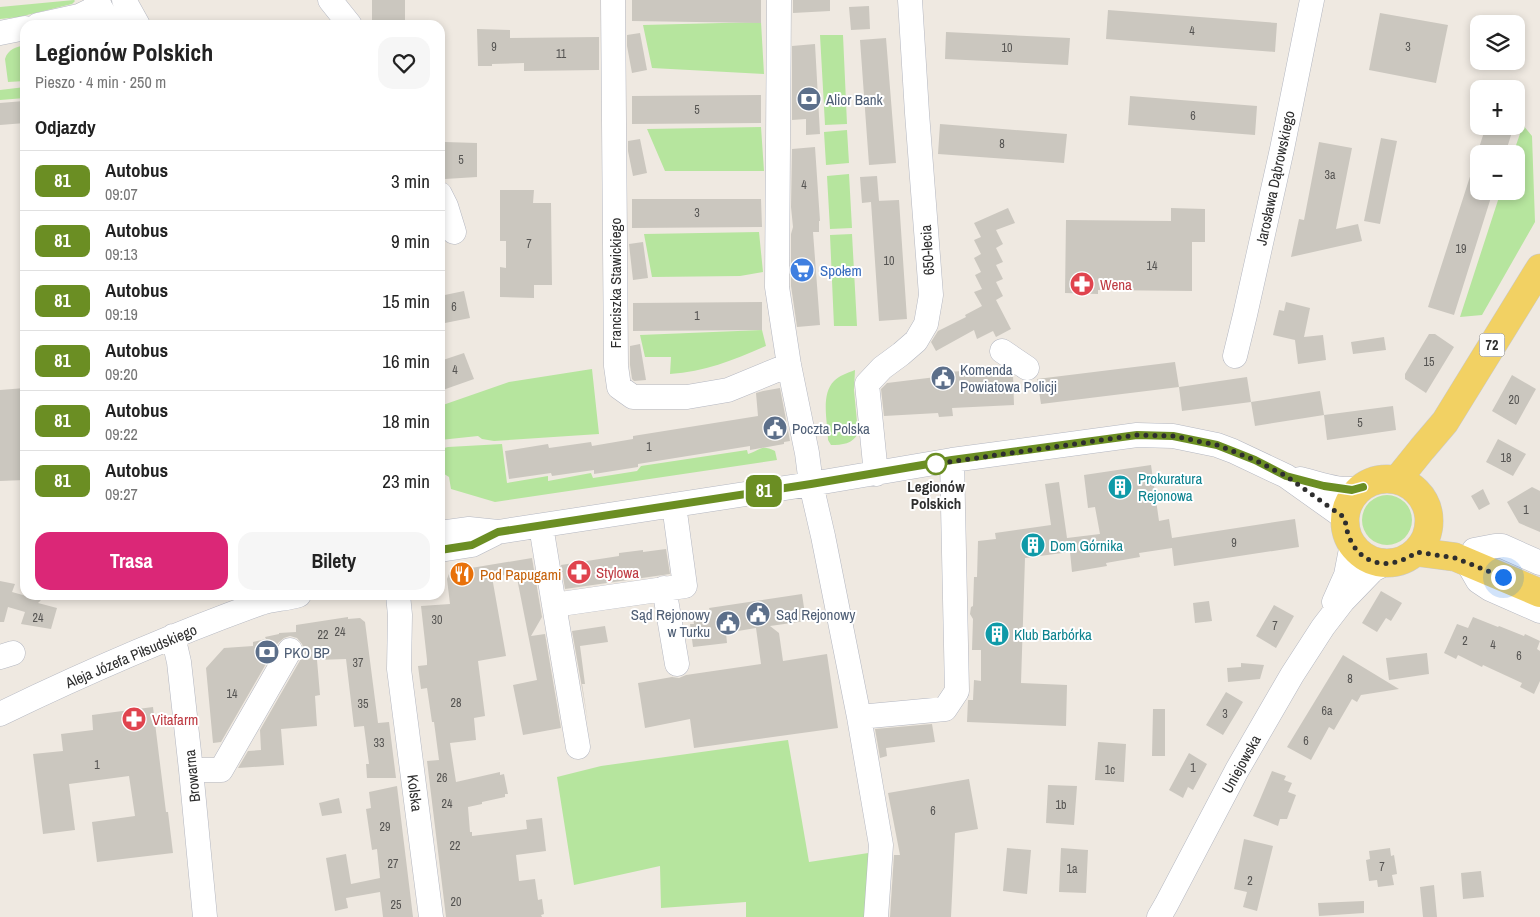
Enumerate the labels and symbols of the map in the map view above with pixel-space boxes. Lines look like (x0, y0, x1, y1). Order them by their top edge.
house number: 4 (1189, 23, 1195, 39)
house number: 9 (491, 39, 497, 55)
house number: 3 (1405, 39, 1411, 55)
house number: 10 (1002, 40, 1012, 56)
house number: 11 (556, 46, 567, 62)
bank icon: Alior Bank (796, 86, 822, 112)
place label: Alior Bank (825, 89, 884, 110)
house number: 5 (694, 102, 700, 118)
house number: 6 (1190, 108, 1196, 124)
street label: Jarosława Dąbrowskiego (1250, 108, 1300, 247)
house number: 8 (999, 136, 1005, 152)
house number: 5 (458, 152, 464, 168)
house number: 3a (1325, 167, 1336, 183)
house number: 4 (801, 177, 807, 193)
house number: 3 (694, 205, 700, 221)
street label: Franciszka Stawickiego (605, 218, 626, 348)
street label: 650-lecia (915, 224, 939, 276)
house number: 7 (526, 236, 532, 252)
house number: 19 (1456, 241, 1466, 257)
house number: 10 (884, 253, 894, 269)
supermarket icon: Społem (789, 257, 815, 283)
house number: 14 (1147, 258, 1158, 274)
place label: Społem (820, 260, 862, 281)
pharmacy icon: Wena (1069, 271, 1095, 297)
place label: Wena (1100, 274, 1132, 295)
house number: 6 (451, 299, 457, 315)
house number: 1 (694, 308, 700, 324)
road number: 72 (1480, 334, 1504, 356)
house number: 15 (1424, 354, 1435, 370)
place label: Komenda Powiatowa Policji (960, 359, 1057, 397)
house number: 4 (452, 362, 458, 378)
public building icon: Komenda Powiatowa Policji (930, 365, 956, 391)
house number: 20 (1509, 392, 1519, 408)
public building icon: Poczta Polska (762, 415, 788, 441)
house number: 5 (1357, 415, 1363, 431)
place label: Poczta Polska (792, 418, 870, 439)
house number: 1 (646, 439, 652, 455)
house number: 18 (1501, 450, 1511, 466)
marker: Legionów Polskich (925, 453, 947, 475)
place label: Prokuratura Rejonowa (1138, 468, 1202, 506)
building icon: Prokuratura Rejonowa (1107, 474, 1133, 500)
line badge: 81 (742, 475, 786, 507)
place label: Legionów Polskich (907, 476, 965, 514)
house number: 1 (1523, 502, 1529, 518)
building icon: Dom Górnika (1020, 532, 1046, 558)
place label: Dom Górnika (1050, 535, 1123, 556)
house number: 9 (1231, 535, 1237, 551)
pharmacy icon: Stylowa (566, 559, 592, 585)
restaurant icon: Pod Papugami (449, 561, 475, 587)
place label: Stylowa (596, 562, 639, 583)
place label: Pod Papugami (480, 564, 561, 585)
your location (1491, 565, 1516, 590)
public building icon: Sąd Rejonowy (745, 601, 771, 627)
place label: Sąd Rejonowy w Turku (631, 604, 711, 642)
place label: Sąd Rejonowy (776, 604, 856, 625)
house number: 24 (33, 610, 44, 626)
public building icon: Sąd Rejonowy w Turku (715, 610, 741, 636)
house number: 30 (432, 612, 442, 628)
house number: 7 (1272, 618, 1278, 634)
street label: Aleja Józefa Piłsudskiego (61, 619, 200, 694)
building icon: Klub Barbórka (984, 621, 1010, 647)
house number: 24 (335, 624, 346, 640)
place label: Klub Barbórka (1014, 624, 1092, 645)
house number: 22 (318, 627, 328, 643)
house number: 2 (1462, 633, 1468, 649)
house number: 4 (1490, 637, 1496, 653)
bank icon: PKO BP (254, 639, 280, 665)
place label: PKO BP (284, 642, 330, 663)
house number: 6 (1516, 648, 1522, 664)
house number: 37 (353, 655, 364, 671)
house number: 8 (1347, 671, 1353, 687)
house number: 14 (227, 686, 238, 702)
house number: 28 (451, 695, 461, 711)
house number: 35 (358, 696, 369, 712)
house number: 6a (1322, 703, 1333, 719)
pharmacy icon: Vitafarm (121, 706, 147, 732)
house number: 3 (1222, 706, 1228, 722)
place label: Vitafarm (152, 709, 198, 730)
street label: Uniejowska (1216, 731, 1266, 797)
house number: 6 (1303, 733, 1309, 749)
house number: 33 (374, 735, 384, 751)
street label: Browarna (179, 749, 205, 803)
house number: 1 (94, 757, 100, 773)
house number: 1 (1190, 760, 1196, 776)
house number: 1c (1105, 762, 1115, 778)
house number: 26 (437, 770, 447, 786)
street label: Kolska (402, 773, 428, 813)
house number: 24 (442, 796, 453, 812)
house number: 1b (1056, 797, 1066, 813)
house number: 6 (930, 803, 936, 819)
house number: 29 (380, 819, 390, 835)
house number: 22 (450, 838, 460, 854)
house number: 27 (388, 856, 399, 872)
house number: 7 (1379, 859, 1385, 875)
house number: 1a (1067, 861, 1078, 877)
house number: 2 (1247, 873, 1253, 889)
house number: 20 (451, 894, 461, 910)
house number: 25 (391, 897, 402, 913)

